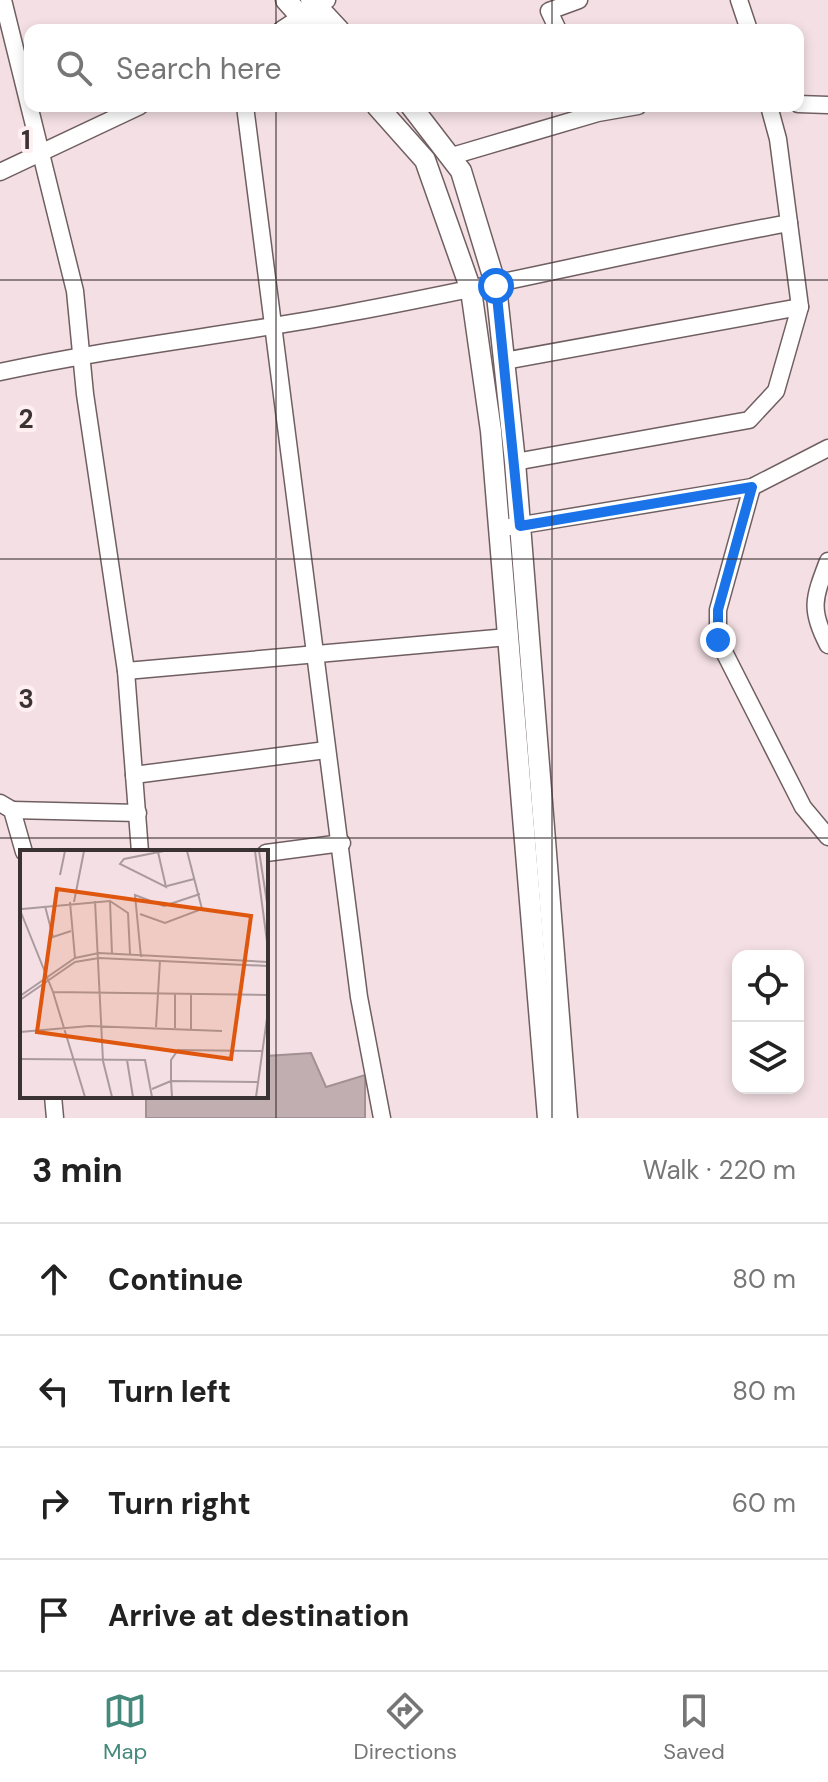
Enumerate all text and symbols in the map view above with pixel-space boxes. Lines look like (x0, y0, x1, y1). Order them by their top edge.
search box (24, 24, 804, 112)
icon: search (52, 46, 96, 90)
text: Search here (116, 49, 282, 88)
text: 1 (21, 123, 31, 157)
route start (478, 268, 514, 304)
text: 2 (18, 402, 34, 436)
route end (700, 622, 736, 658)
text: 3 (18, 682, 34, 716)
inset map (20, 850, 268, 1098)
map controls (732, 950, 804, 1094)
button: locate (732, 950, 804, 1022)
button: layers (732, 1022, 804, 1094)
text: 3 min (32, 1148, 123, 1193)
text: Walk · 220 m (643, 1153, 796, 1187)
icon: ahead (32, 1257, 76, 1301)
text: Continue (108, 1260, 243, 1299)
text: 80 m (732, 1262, 796, 1296)
icon: left (32, 1369, 76, 1413)
text: Turn left (108, 1372, 231, 1411)
text: 80 m (732, 1374, 796, 1408)
icon: right (32, 1481, 76, 1525)
text: Turn right (108, 1484, 251, 1523)
text: 60 m (732, 1486, 796, 1520)
icon: arrive (32, 1593, 76, 1637)
text: Arrive at destination (108, 1596, 409, 1635)
tab: Map (103, 1689, 147, 1766)
tab: Directions (354, 1689, 457, 1766)
tab: Saved (663, 1689, 725, 1766)

